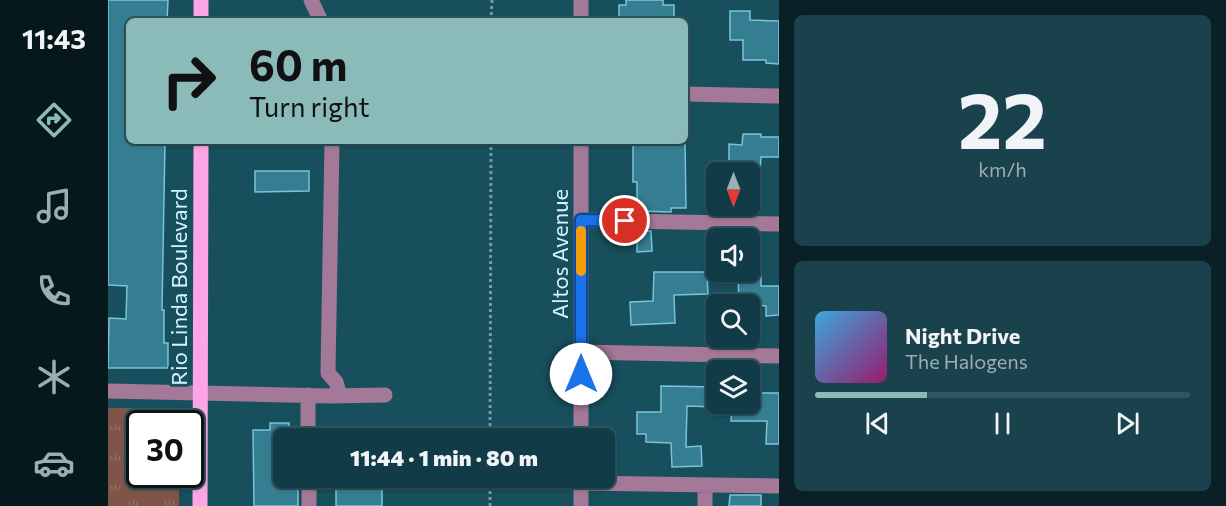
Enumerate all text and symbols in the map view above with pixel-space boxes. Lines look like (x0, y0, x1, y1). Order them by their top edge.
text: 11:43 (22, 22, 86, 55)
text: 60 m (249, 38, 348, 90)
icon: right (150, 42, 228, 120)
text: 22 (958, 70, 1047, 165)
text: Turn right (249, 90, 369, 123)
icon: directions (33, 99, 75, 141)
text: km/h (978, 157, 1027, 181)
north arrow (706, 162, 760, 216)
map controls (706, 162, 760, 414)
icon: music (33, 185, 75, 227)
street label: Rio Linda Boulevard (165, 188, 192, 386)
street label: Altos Avenue (546, 189, 573, 319)
pin (599, 195, 650, 246)
icon: arrive (608, 204, 641, 237)
button: sound (706, 228, 760, 282)
icon: phone (33, 270, 75, 312)
button: search (706, 294, 760, 348)
text: Night Drive (905, 322, 1020, 349)
position arrow (549, 342, 613, 406)
text: The Halogens (905, 349, 1028, 373)
icon: climate (33, 356, 75, 398)
button: layers (706, 360, 760, 414)
icon: previous (861, 407, 894, 440)
icon: pause (986, 407, 1019, 440)
icon: next (1111, 407, 1144, 440)
speed limit sign: 30 (126, 410, 204, 488)
icon: car (33, 442, 75, 484)
text: 11:44 · 1 min · 80 m (350, 444, 538, 471)

